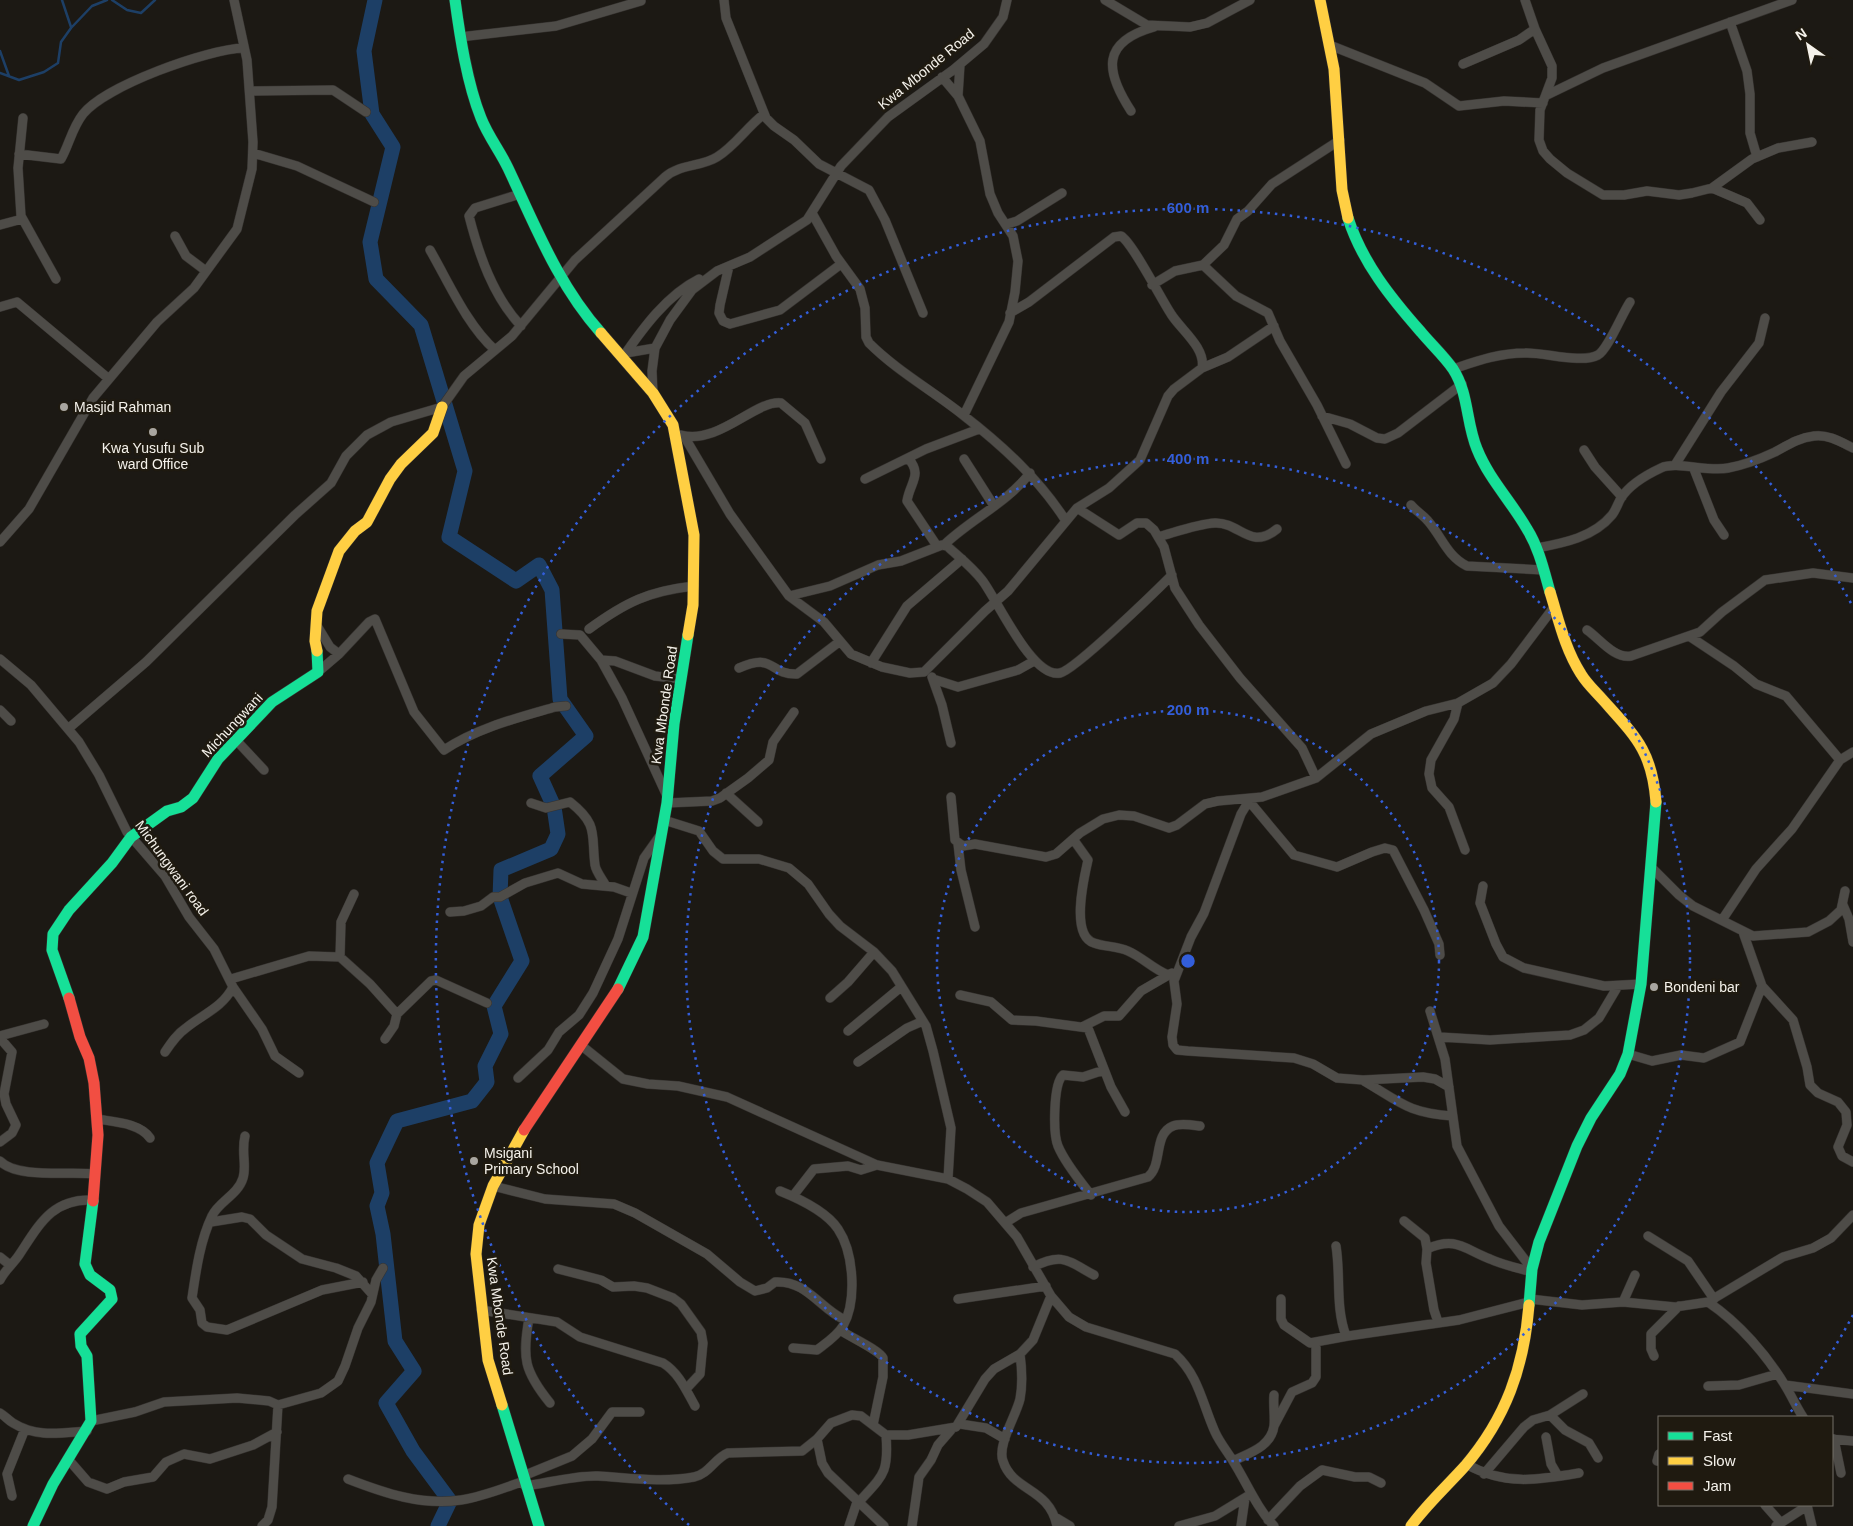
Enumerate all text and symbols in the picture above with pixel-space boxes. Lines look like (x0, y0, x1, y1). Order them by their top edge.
north arrow (1783, 20, 1833, 70)
street label: Kwa Mbonde Road (875, 25, 977, 113)
text: N (1792, 25, 1810, 44)
text: 600 m (1167, 199, 1209, 216)
place label: Masjid Rahman (74, 399, 171, 415)
marker: Masjid Rahman (58, 401, 70, 413)
marker: Kwa Yusufu Sub ward Office (147, 426, 159, 438)
place label: Kwa Yusufu Sub ward Office (102, 440, 204, 472)
text: 400 m (1167, 450, 1209, 467)
street label: Kwa Mbonde Road (648, 645, 680, 765)
street label: Michungwani (198, 690, 266, 760)
text: 200 m (1167, 701, 1209, 718)
street label: Michungwani road (132, 817, 212, 919)
centre of rings (1179, 952, 1197, 970)
place label: Bondeni bar (1664, 979, 1740, 995)
marker: Bondeni bar (1648, 981, 1660, 993)
place label: Msigani Primary School (484, 1145, 579, 1177)
marker: Msigani Primary School (468, 1155, 480, 1167)
street label: Kwa Mbonde Road (484, 1256, 516, 1376)
legend (1658, 1416, 1833, 1506)
text: Fast (1703, 1427, 1733, 1444)
text: Slow (1703, 1452, 1736, 1469)
text: Jam (1703, 1477, 1731, 1494)

